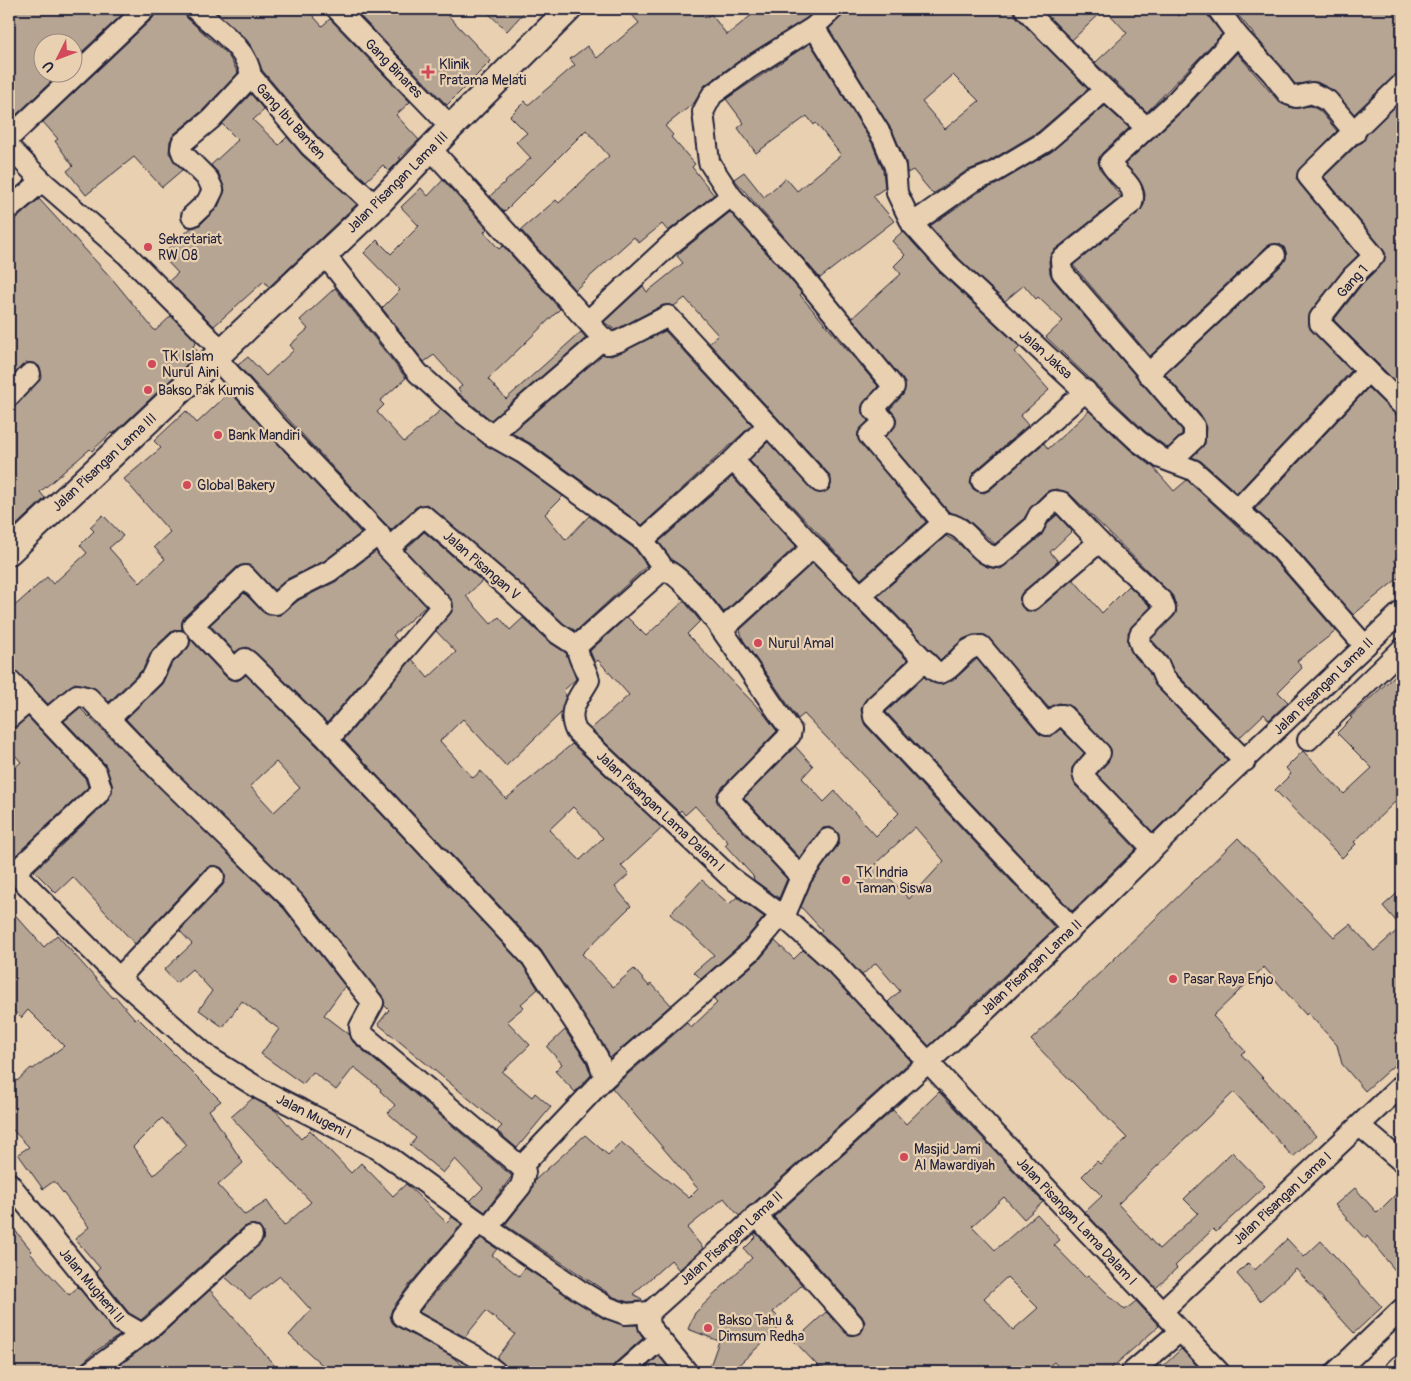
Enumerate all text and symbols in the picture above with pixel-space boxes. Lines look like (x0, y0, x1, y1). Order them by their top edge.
north arrow (32, 32, 82, 82)
street label: Gang Binares (361, 35, 427, 102)
place label: Klinik Pratama Melati (439, 56, 527, 89)
text: U (39, 57, 58, 76)
marker: Klinik Pratama Melati (421, 65, 435, 79)
street label: Gang Ibu Banten (252, 80, 329, 163)
street label: Jalan Pisangan Lama III (343, 128, 452, 237)
place label: Sekretariat RW 08 (158, 231, 222, 264)
marker: Sekretariat RW 08 (142, 241, 154, 253)
street label: Gang 1 (1333, 261, 1372, 301)
street label: Jalan Jaksa (1016, 326, 1076, 383)
place label: TK Islam Nurul Aini (162, 348, 219, 381)
marker: TK Islam Nurul Aini (146, 358, 158, 370)
place label: Bakso Pak Kumis (158, 382, 255, 399)
marker: Bakso Pak Kumis (142, 384, 154, 396)
street label: Jalan Pisangan Lama III (49, 410, 160, 515)
place label: Bank Mandiri (228, 427, 300, 444)
marker: Bank Mandiri (212, 429, 224, 441)
place label: Global Bakery (197, 477, 275, 494)
marker: Global Bakery (181, 479, 193, 491)
street label: Jalan Pisangan V (440, 527, 524, 603)
street label: Jalan Pisangan Lama II (1270, 634, 1377, 738)
place label: Nurul Amal (768, 635, 834, 652)
marker: Nurul Amal (752, 637, 764, 649)
street label: Jalan Pisangan Lama Dalam I (593, 747, 728, 875)
place label: TK Indria Taman Siswa (856, 864, 932, 897)
marker: TK Indria Taman Siswa (840, 874, 852, 886)
street label: Jalan Pisangan Lama II (977, 916, 1086, 1019)
place label: Pasar Raya Enjo (1183, 971, 1274, 988)
marker: Pasar Raya Enjo (1167, 973, 1179, 985)
street label: Jalan Mugeni I (273, 1090, 354, 1143)
place label: Masjid Jami Al Mawardiyah (914, 1141, 995, 1174)
street label: Jalan Pisangan Lama I (1230, 1148, 1335, 1248)
marker: Masjid Jami Al Mawardiyah (898, 1151, 910, 1163)
street label: Jalan Pisangan Lama Dalam I (1013, 1154, 1141, 1289)
street label: Jalan Pisangan Lama II (676, 1188, 786, 1289)
street label: Jalan Mugheni II (55, 1244, 128, 1326)
place label: Bakso Tahu & Dimsum Redha (718, 1312, 804, 1345)
marker: Bakso Tahu & Dimsum Redha (702, 1322, 714, 1334)

